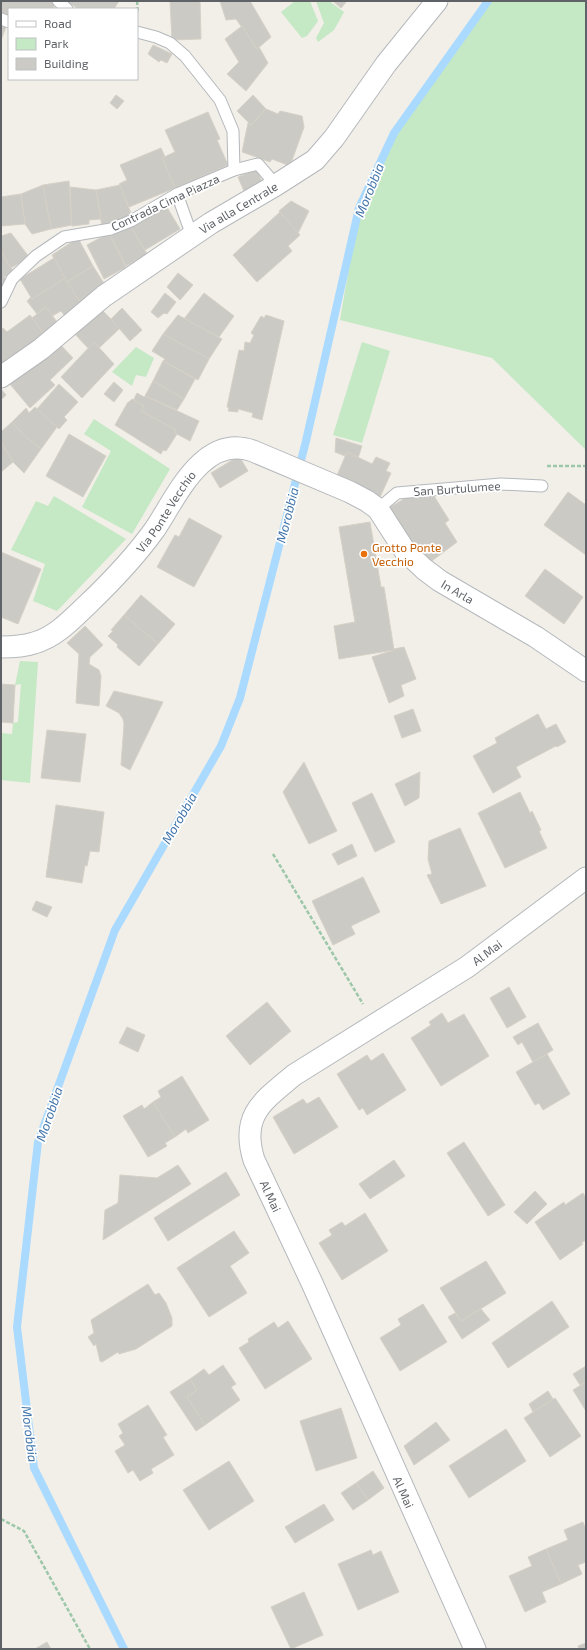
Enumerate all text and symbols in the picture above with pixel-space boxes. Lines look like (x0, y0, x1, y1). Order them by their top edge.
legend (8, 8, 138, 80)
text: Road (44, 16, 72, 30)
text: Park (44, 36, 69, 50)
text: Building (44, 56, 89, 70)
water label: Morobbia (351, 161, 387, 219)
street label: Contrada Cima Piazza (109, 171, 221, 233)
street label: Via alla Centrale (196, 179, 280, 236)
street label: Via Ponte Vecchio (133, 467, 198, 555)
street label: San Burtulumee (413, 478, 501, 498)
water label: Morobbia (272, 486, 302, 544)
place label: Grotto Ponte Vecchio (372, 540, 441, 568)
marker: Grotto Ponte Vecchio (359, 549, 369, 559)
street label: In Arla (439, 576, 476, 606)
water label: Morobbia (158, 789, 200, 847)
street label: Al Mai (469, 937, 504, 968)
water label: Morobbia (32, 1085, 66, 1143)
street label: Al Mai (258, 1178, 284, 1214)
water label: Morobbia (19, 1405, 41, 1463)
street label: Al Mai (391, 1474, 417, 1510)

